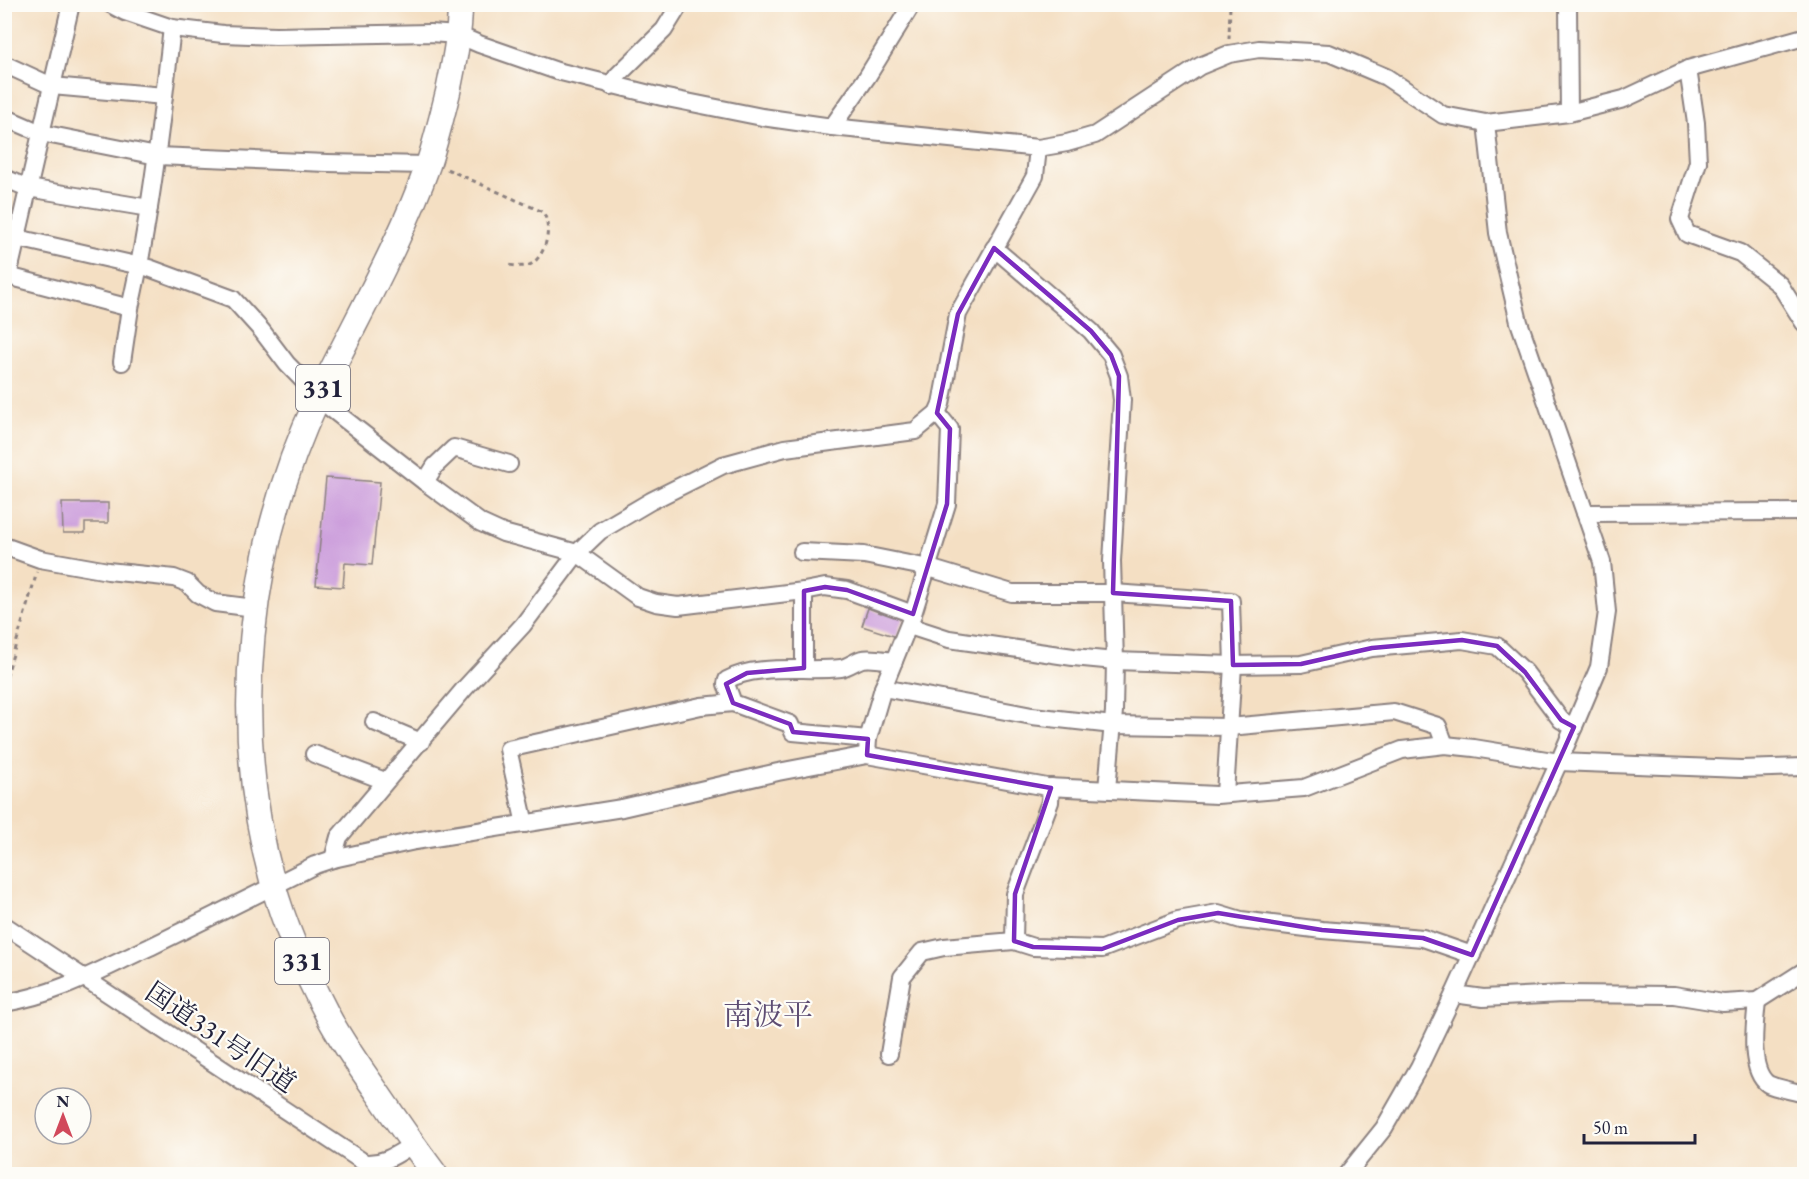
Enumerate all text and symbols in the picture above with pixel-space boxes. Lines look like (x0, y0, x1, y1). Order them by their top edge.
road number: 331 (296, 365, 350, 411)
road number: 331 (275, 938, 329, 984)
street label: 国道331号旧道 (139, 974, 303, 1100)
district label: 南波平 (723, 995, 813, 1034)
north arrow (33, 1086, 93, 1146)
text: N (57, 1091, 70, 1112)
scale bar (1584, 1107, 1695, 1145)
text: 50 m (1593, 1116, 1628, 1139)

